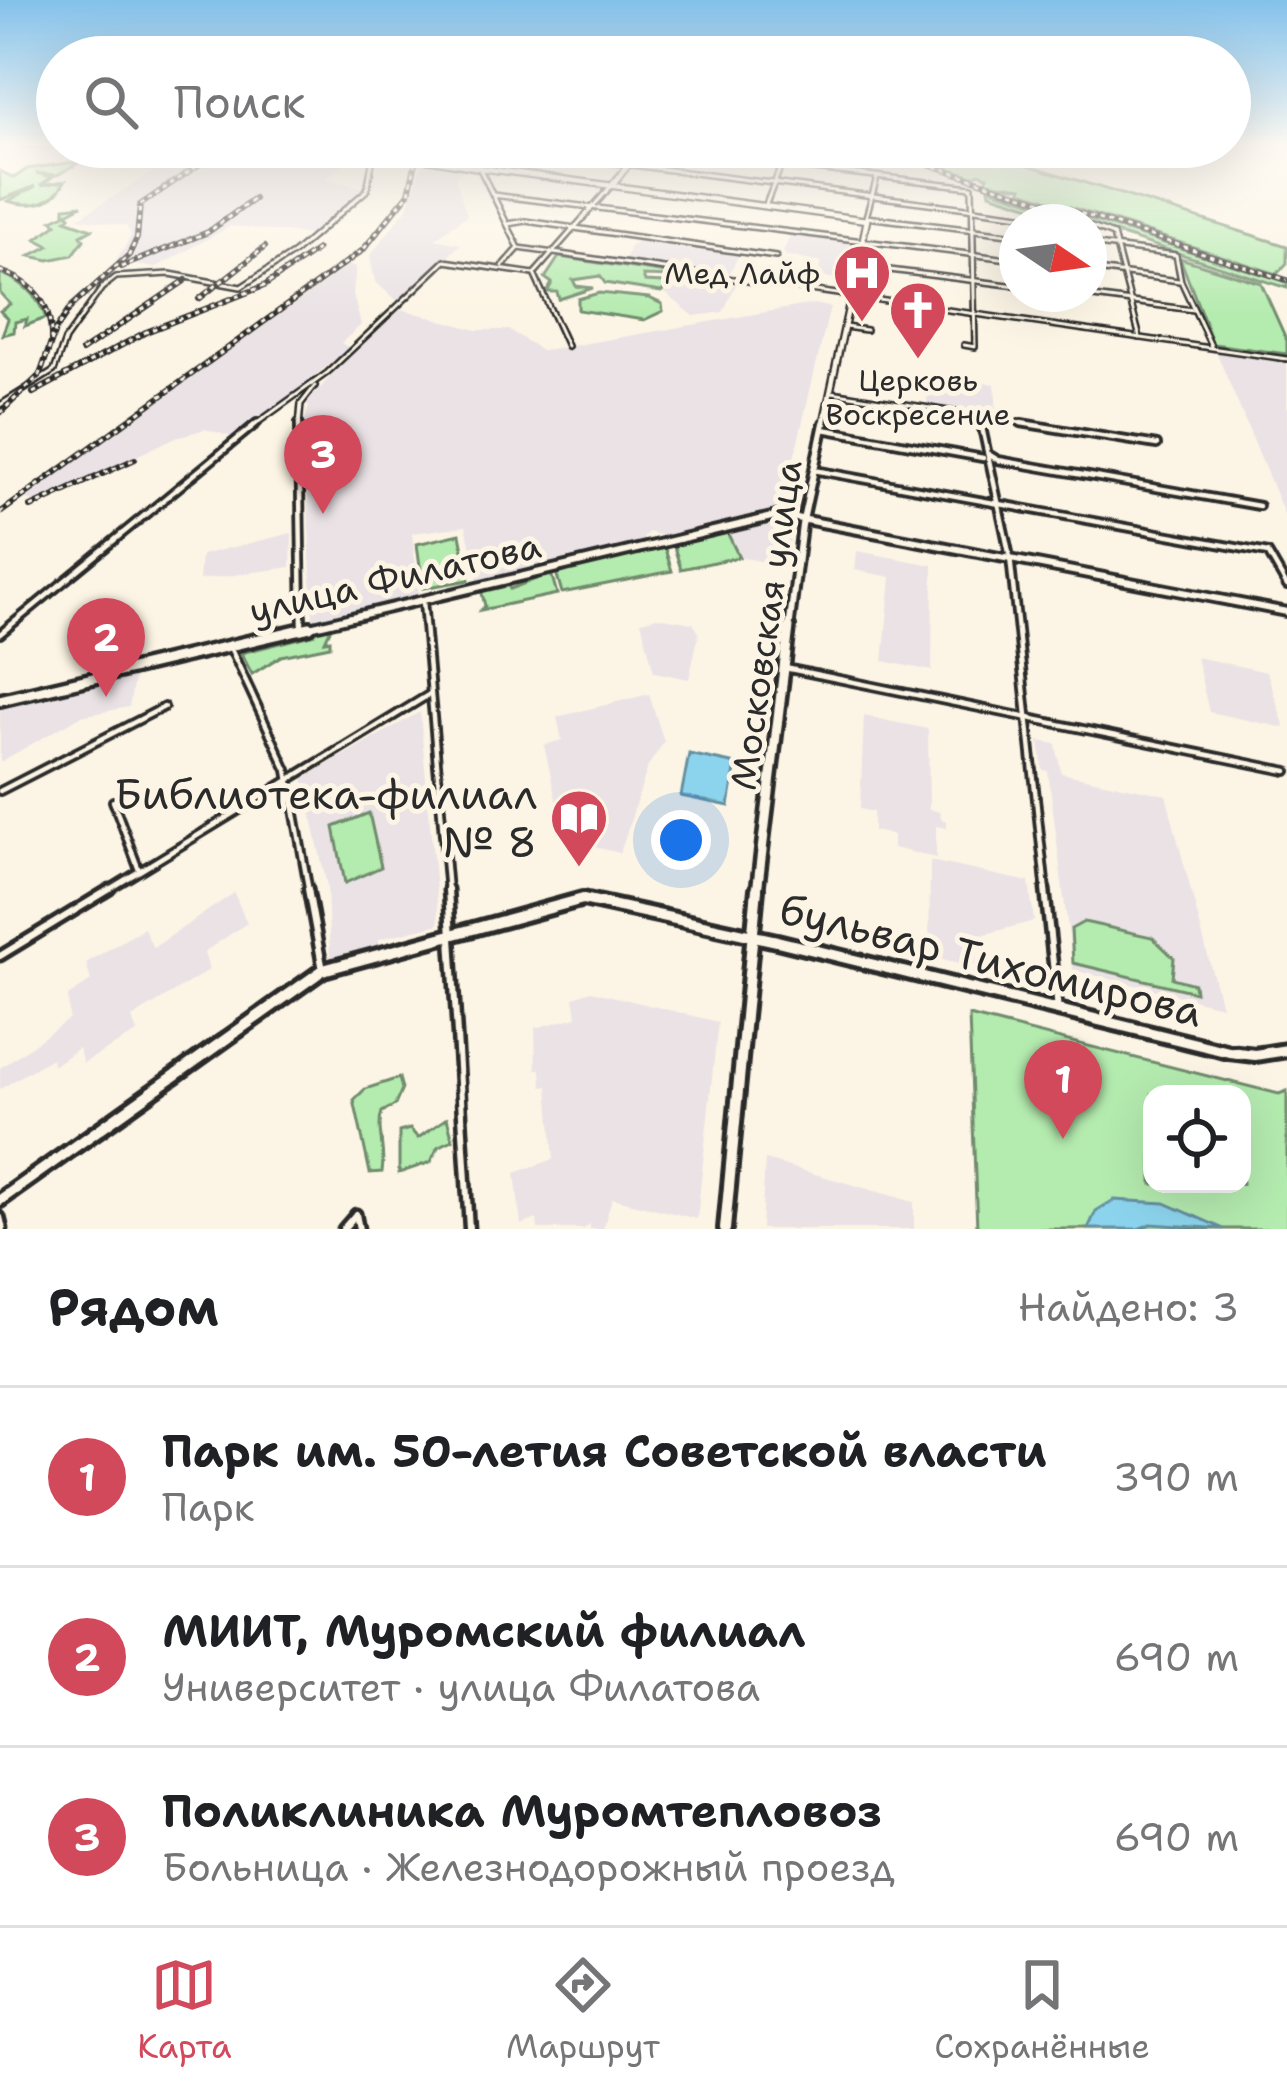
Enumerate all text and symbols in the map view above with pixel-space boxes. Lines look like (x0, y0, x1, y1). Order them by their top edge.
search box (36, 36, 1251, 168)
icon: search (78, 69, 144, 135)
text: Поиск (174, 72, 305, 132)
north arrow (999, 204, 1107, 312)
hospital icon: Мед Лайф (831, 242, 893, 324)
place label: Мед Лайф (664, 253, 820, 294)
church icon: Церковь Воскресение (887, 279, 949, 361)
place label: Церковь Воскресение (825, 360, 1011, 435)
pin: 3 (284, 415, 362, 514)
street label: Московская улица (719, 457, 813, 793)
street label: улица Филатова (245, 521, 545, 635)
pin: 2 (67, 598, 145, 697)
place label: Библиотека-филиал № 8 (114, 766, 537, 870)
library icon: Библиотека-филиал № 8 (548, 787, 610, 869)
your location (651, 810, 711, 870)
street label: бульвар Тихомирова (774, 880, 1208, 1040)
pin: 1 (1024, 1040, 1102, 1139)
map controls (1143, 1085, 1251, 1193)
button: locate (1143, 1085, 1251, 1193)
text: Рядом (48, 1273, 219, 1341)
text: Найдено: 3 (1018, 1281, 1239, 1333)
text: Парк им. 50-летия Советской власти (162, 1421, 1047, 1481)
text: 1 (78, 1451, 96, 1503)
text: 390 m (1113, 1451, 1239, 1503)
text: Парк (162, 1481, 255, 1533)
text: МИИТ, Муромский филиал (162, 1601, 805, 1661)
text: 2 (73, 1631, 101, 1683)
text: 690 m (1114, 1631, 1239, 1683)
text: Университет · улица Филатова (162, 1661, 760, 1713)
text: Поликлиника Муромтепловоз (162, 1781, 882, 1841)
text: 3 (73, 1811, 101, 1863)
text: 690 m (1114, 1811, 1239, 1863)
text: Больница · Железнодорожный проезд (162, 1841, 895, 1893)
tab: Карта (137, 1952, 232, 2069)
tab: Маршрут (506, 1952, 660, 2069)
tab: Сохранённые (934, 1952, 1150, 2069)

